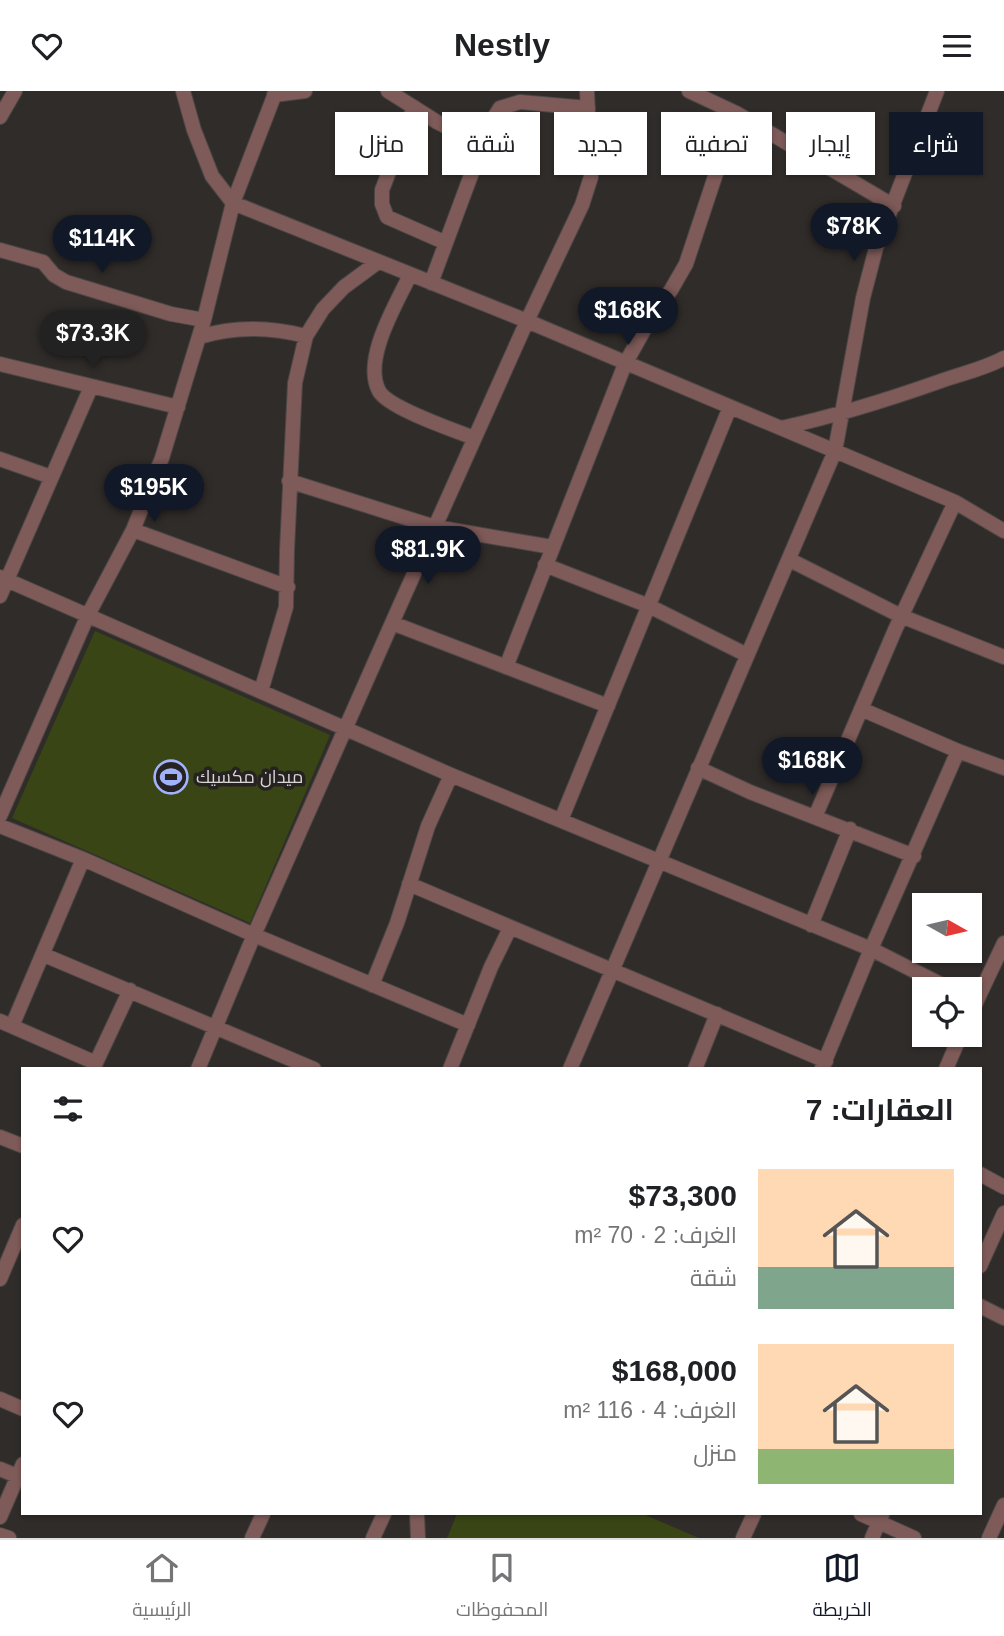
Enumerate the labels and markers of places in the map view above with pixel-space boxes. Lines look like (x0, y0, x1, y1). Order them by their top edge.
pin: $78K (813, 204, 895, 263)
pin: $114K (53, 215, 151, 275)
pin: $168K (579, 287, 677, 347)
pin: $73.3K (36, 310, 150, 370)
pin: $195K (105, 465, 203, 524)
pin: $81.9K (371, 526, 485, 586)
pin: $168K (763, 737, 861, 797)
sports icon: ميدان مكسيك (152, 758, 190, 796)
place label: ميدان مكسيك (196, 767, 303, 788)

